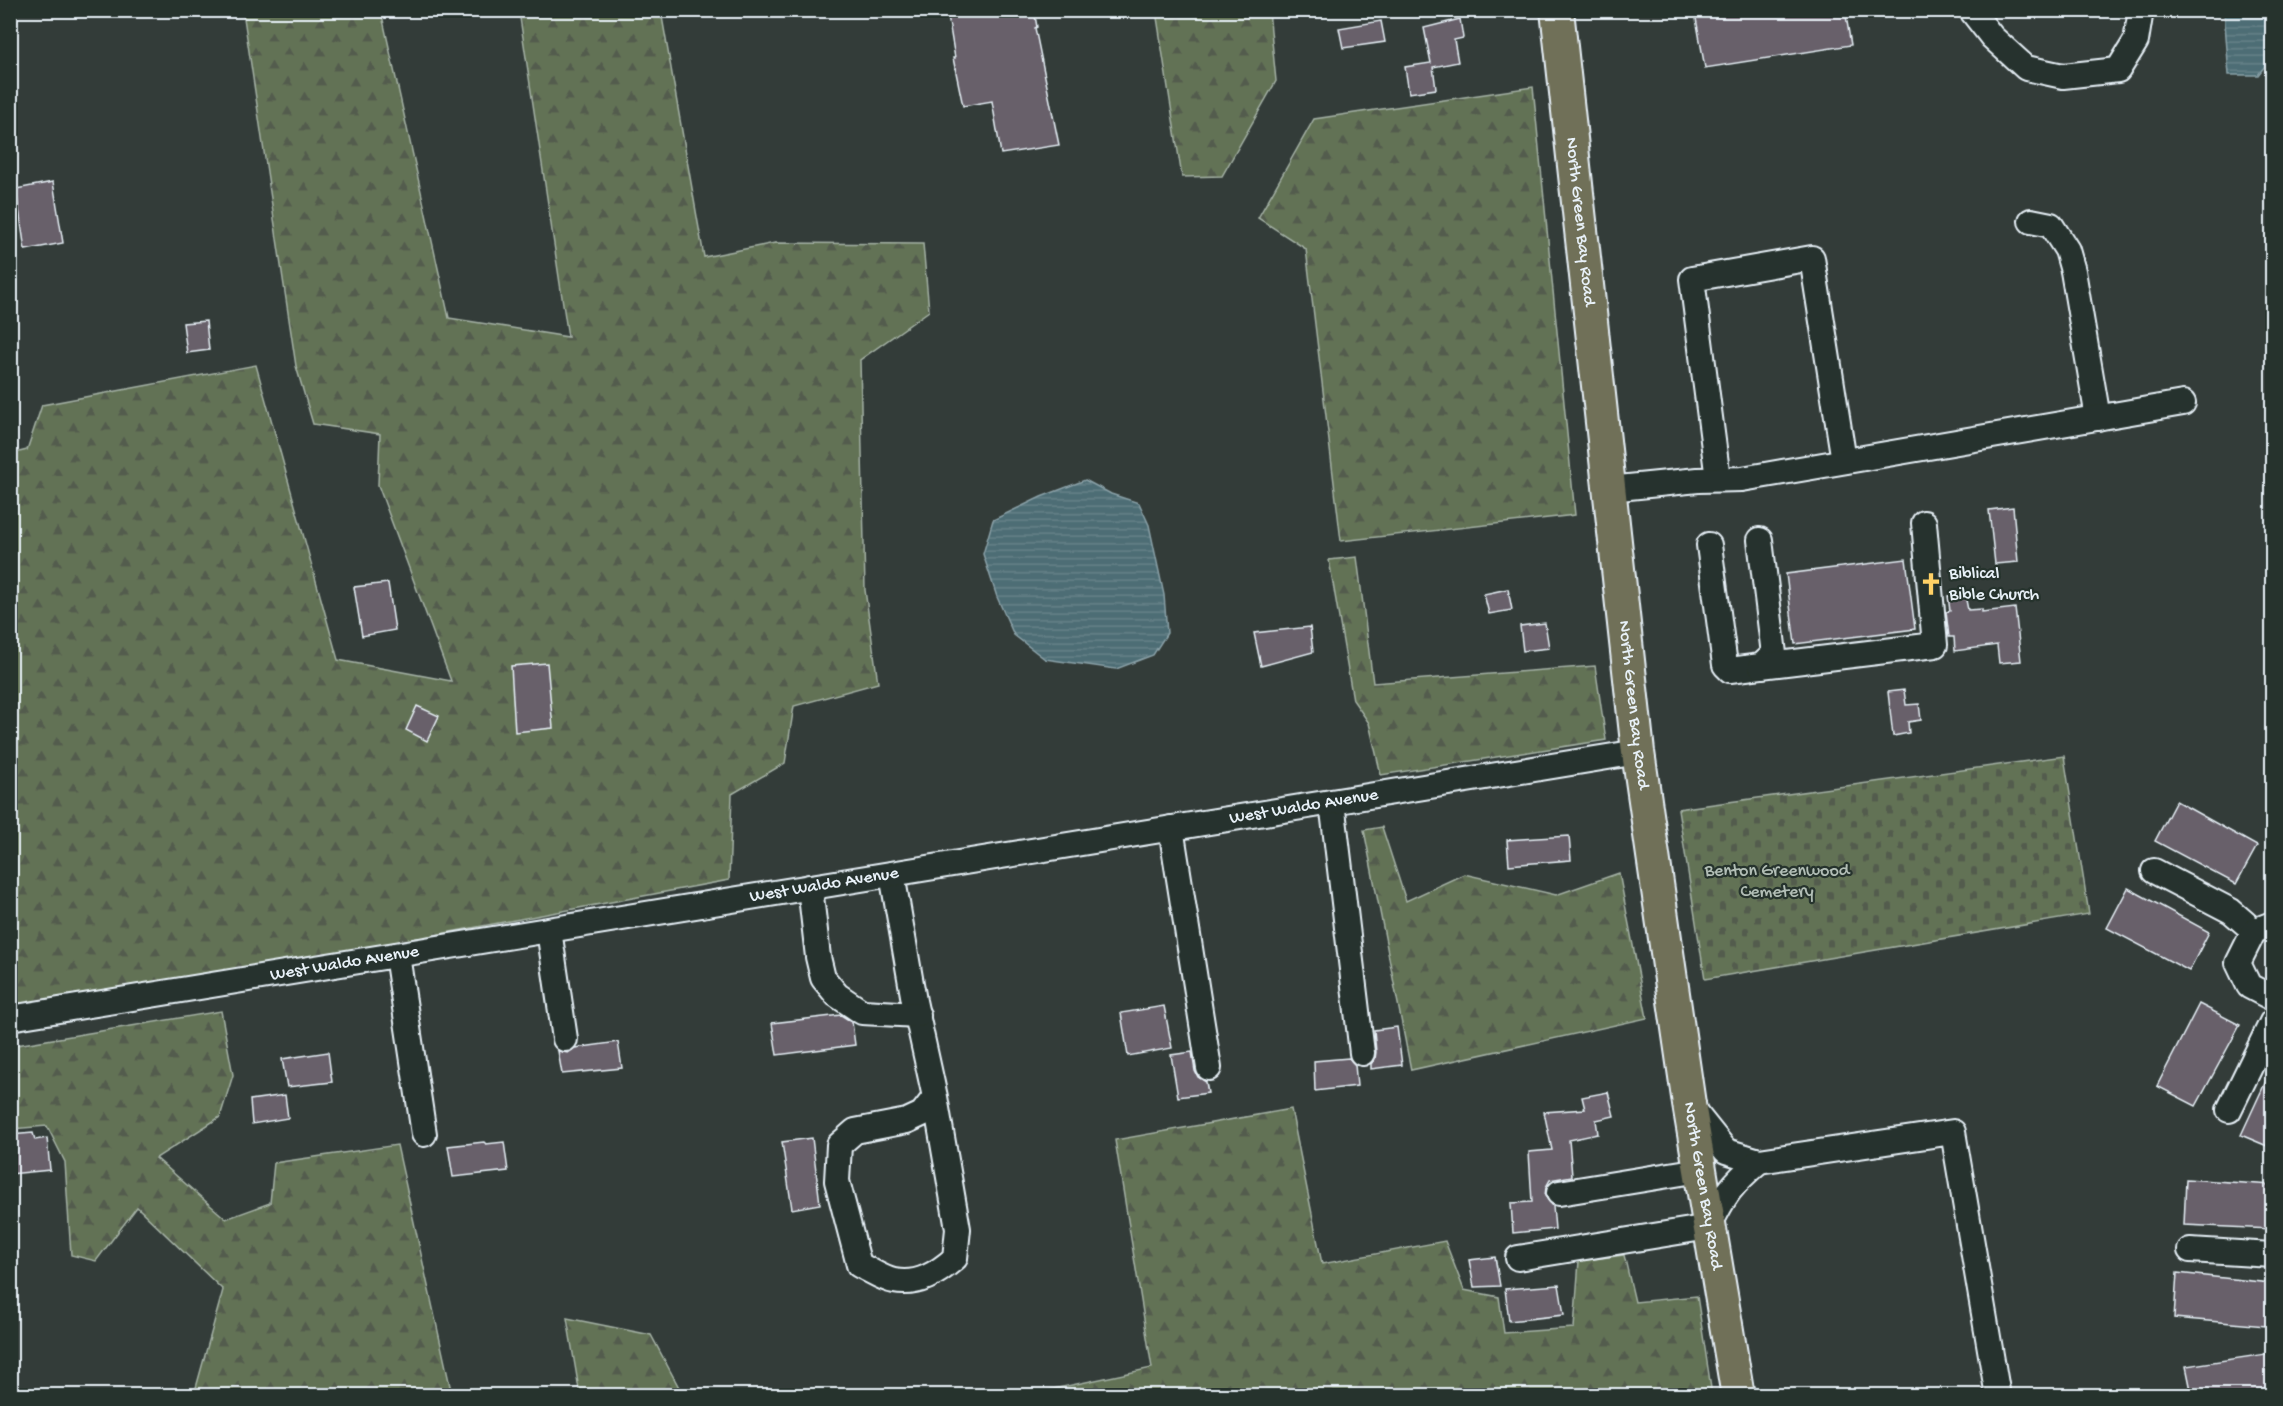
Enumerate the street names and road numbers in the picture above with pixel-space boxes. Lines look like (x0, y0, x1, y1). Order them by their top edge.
street label: North Green Bay Road (1560, 136, 1600, 309)
street label: North Green Bay Road (1613, 619, 1654, 792)
street label: West Waldo Avenue (1228, 784, 1380, 829)
street label: West Waldo Avenue (748, 862, 901, 907)
street label: West Waldo Avenue (269, 941, 421, 986)
street label: North Green Bay Road (1678, 1100, 1727, 1273)

